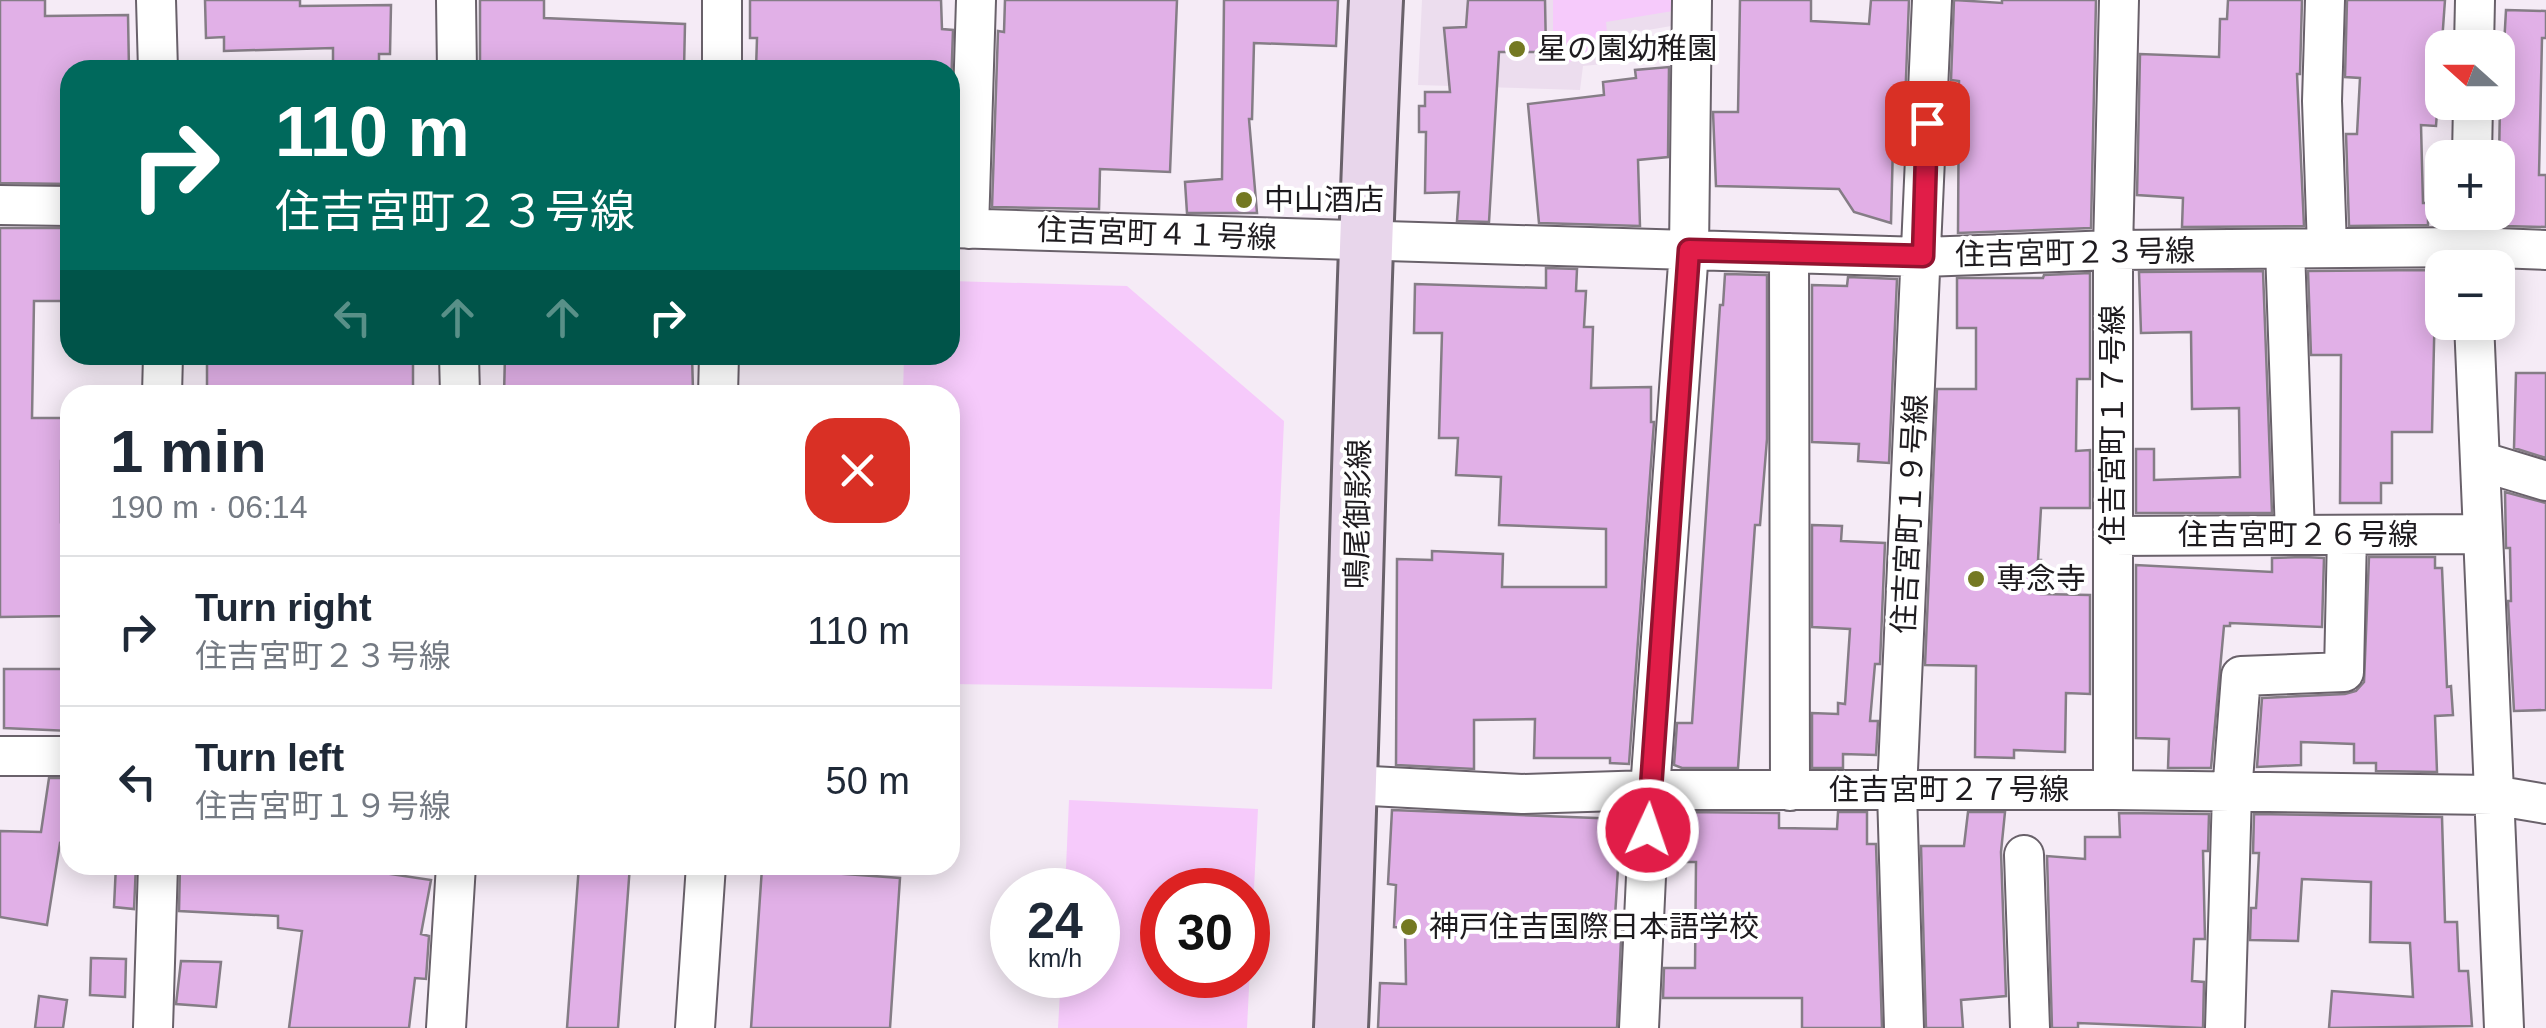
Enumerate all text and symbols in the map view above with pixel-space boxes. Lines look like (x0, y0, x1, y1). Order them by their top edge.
north arrow (2425, 30, 2515, 120)
map controls (2425, 30, 2515, 340)
place label: 星の園幼稚園 (1537, 32, 1717, 65)
marker: 星の園幼稚園 (1506, 38, 1528, 60)
pin (1885, 81, 1970, 166)
text: 110 m (275, 93, 470, 171)
icon: arrive (1900, 96, 1955, 151)
icon: right (110, 100, 240, 230)
button: + (2425, 140, 2515, 230)
place label: 中山酒店 (1264, 183, 1384, 216)
text: 住吉宮町２３号線 (275, 186, 635, 237)
marker: 中山酒店 (1233, 189, 1255, 211)
street label: 住吉宮町４１号線 (1037, 213, 1278, 254)
street label: 住吉宮町２３号線 (1955, 234, 2195, 271)
button: − (2425, 250, 2515, 340)
icon: left (325, 290, 380, 345)
icon: ahead (430, 290, 485, 345)
icon: ahead (535, 290, 590, 345)
icon: right (640, 290, 695, 345)
street label: 住吉宮町１７号線 (2096, 305, 2129, 545)
street label: 住吉宮町１９号線 (1887, 393, 1932, 635)
text: 1 min (110, 418, 267, 485)
button: close (805, 418, 910, 523)
street label: 鳴尾御影線 (1340, 439, 1375, 589)
text: 190 m · 06:14 (110, 489, 307, 525)
street label: 住吉宮町２６号線 (2178, 518, 2418, 551)
place label: 専念寺 (1996, 562, 2086, 595)
marker: 専念寺 (1965, 568, 1987, 590)
text: Turn right (195, 587, 372, 629)
icon: right (110, 604, 165, 659)
text: 110 m (807, 610, 910, 652)
text: 住吉宮町２３号線 (195, 638, 451, 674)
text: Turn left (195, 737, 344, 779)
icon: left (110, 754, 165, 809)
text: 50 m (826, 760, 910, 802)
street label: 住吉宮町２７号線 (1829, 773, 2069, 806)
position arrow (1596, 778, 1700, 882)
text: 住吉宮町１９号線 (195, 788, 451, 824)
speed limit sign: 30 (1140, 868, 1270, 998)
text: 24 (1027, 893, 1083, 949)
place label: 神戸住吉国際日本語学校 (1429, 910, 1759, 943)
marker: 神戸住吉国際日本語学校 (1398, 916, 1420, 938)
text: km/h (1028, 944, 1082, 972)

